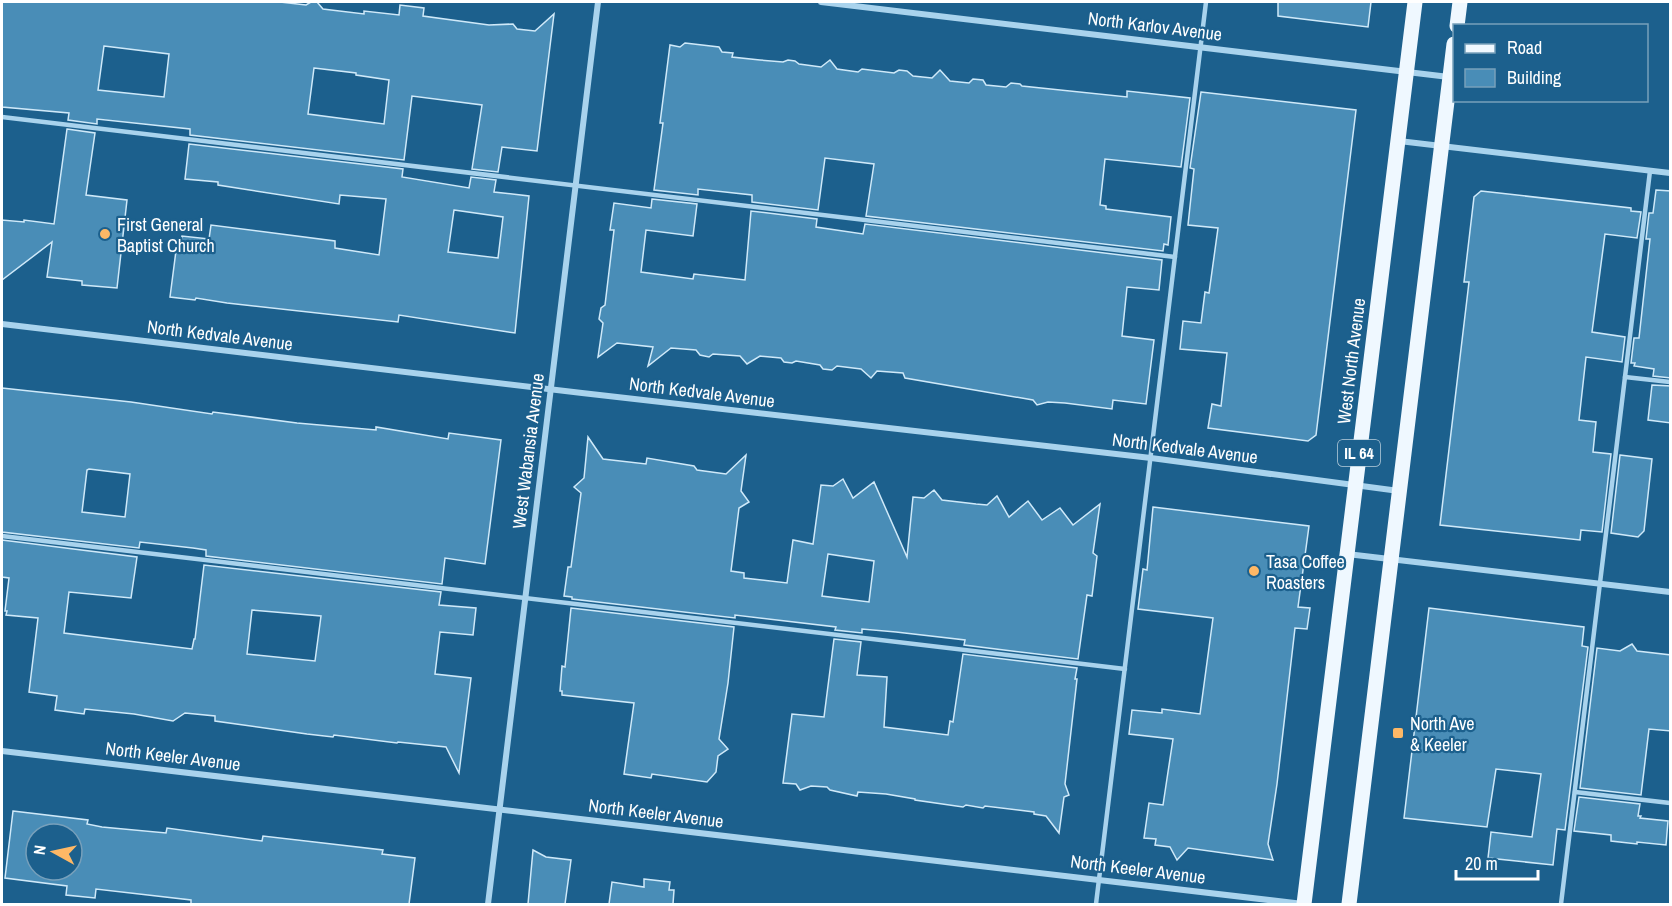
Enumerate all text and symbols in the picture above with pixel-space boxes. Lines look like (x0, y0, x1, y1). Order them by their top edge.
street label: North Karlov Avenue (1086, 5, 1224, 47)
legend (1453, 24, 1648, 102)
text: Road (1507, 35, 1542, 60)
text: Building (1507, 65, 1562, 90)
place label: First General Baptist Church (117, 212, 215, 258)
marker: First General Baptist Church (98, 227, 112, 241)
street label: West North Avenue (1331, 297, 1371, 425)
street label: North Kedvale Avenue (146, 314, 294, 356)
street label: North Kedvale Avenue (628, 371, 776, 413)
street label: West Wabansia Avenue (506, 372, 550, 530)
street label: North Kedvale Avenue (1111, 427, 1259, 469)
road number: IL 64 (1338, 440, 1380, 466)
place label: Tasa Coffee Roasters (1266, 549, 1345, 595)
marker: Tasa Coffee Roasters (1247, 564, 1261, 578)
place label: North Ave & Keeler (1410, 711, 1475, 757)
marker: North Ave & Keeler (1391, 726, 1405, 740)
street label: North Keeler Avenue (104, 735, 242, 777)
street label: North Keeler Avenue (587, 792, 725, 834)
north arrow (24, 822, 84, 882)
scale bar (1456, 843, 1538, 881)
text: N (28, 844, 51, 856)
street label: North Keeler Avenue (1069, 848, 1207, 890)
text: 20 m (1465, 851, 1498, 876)

